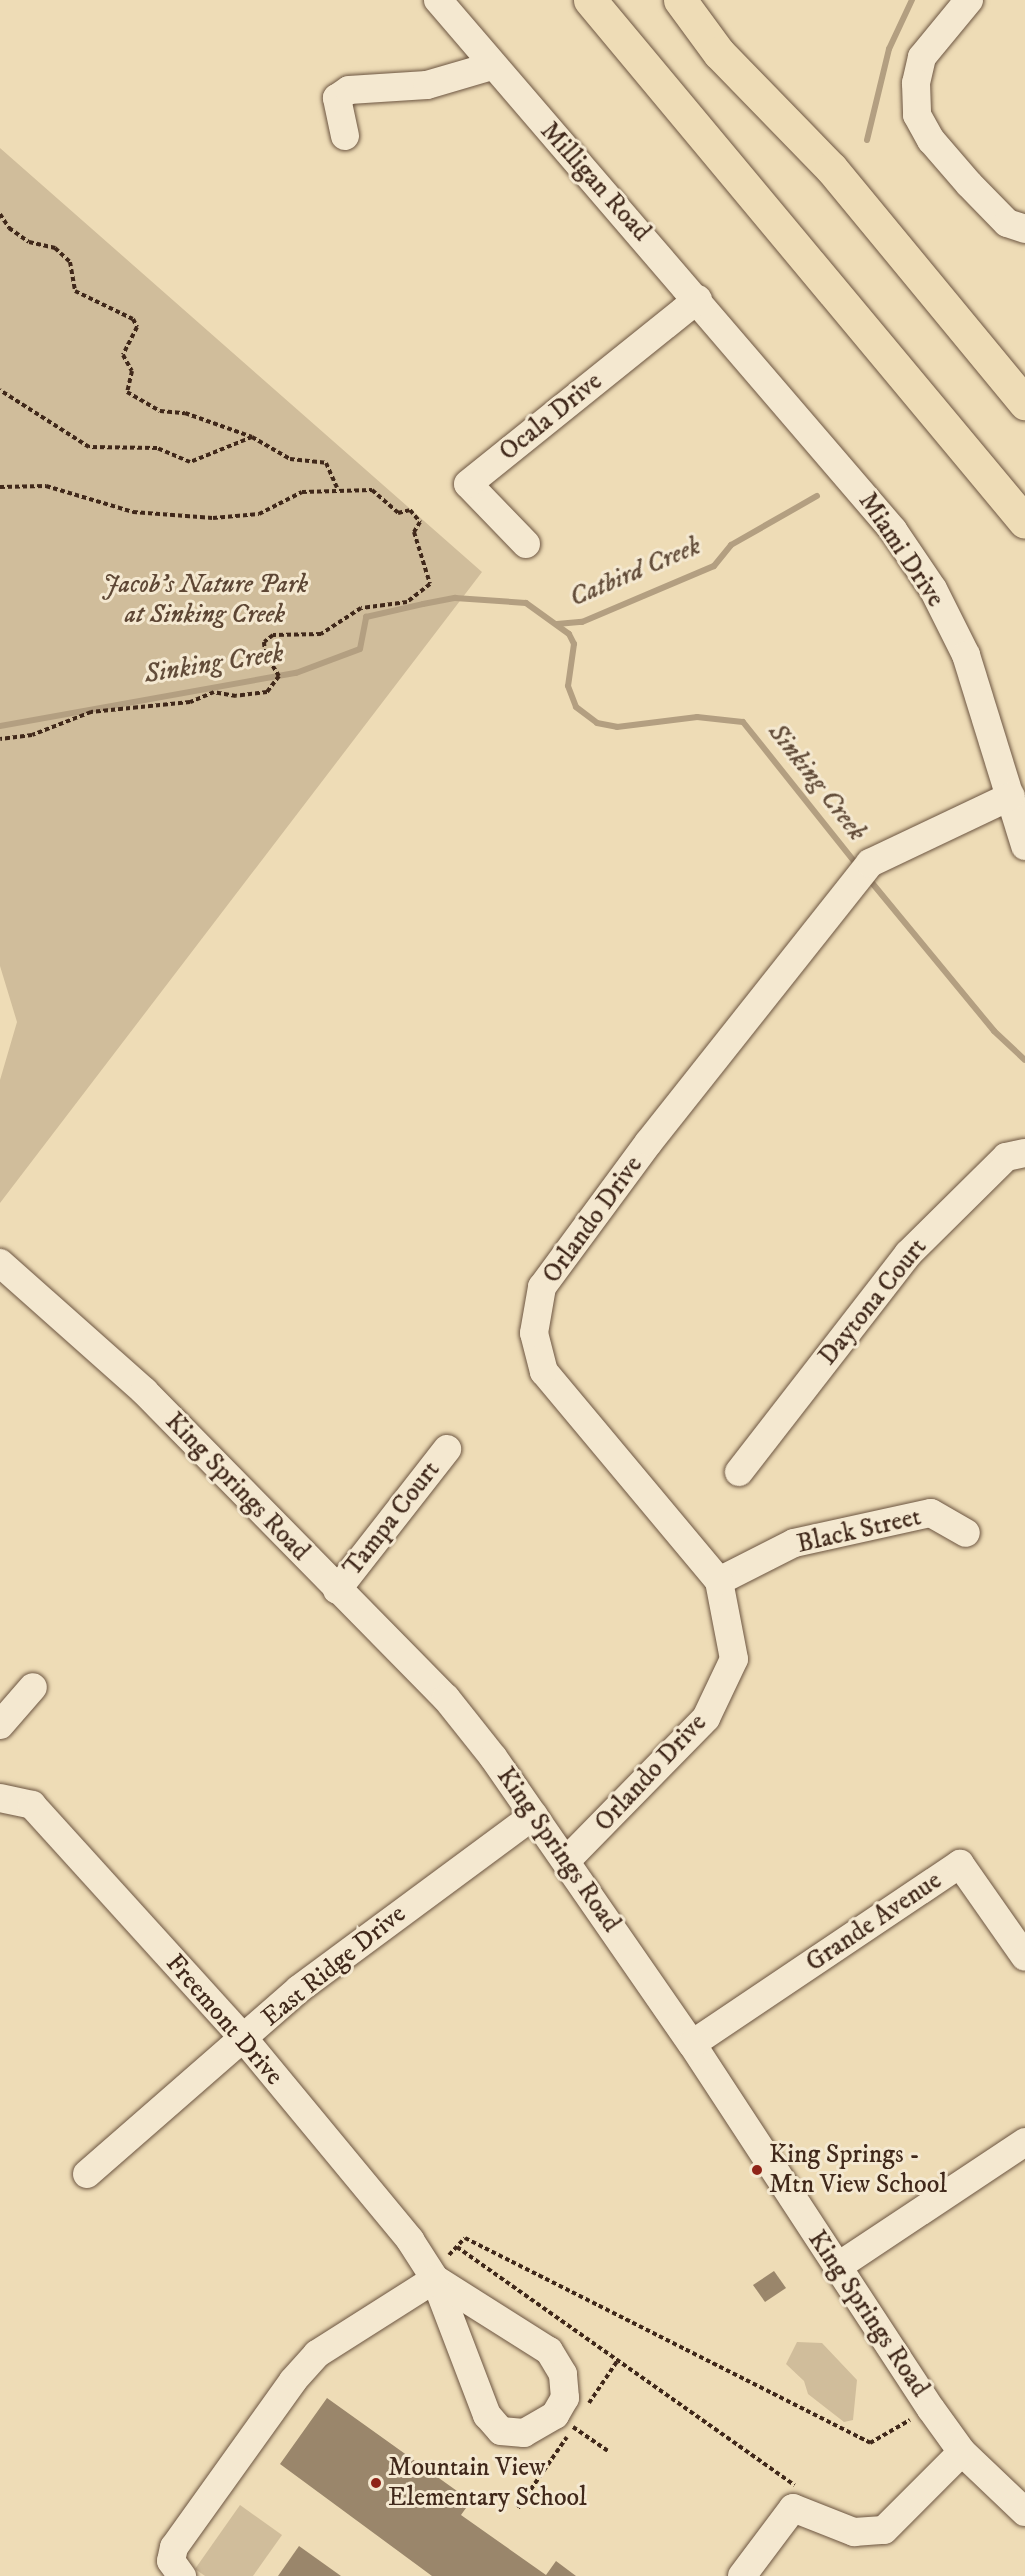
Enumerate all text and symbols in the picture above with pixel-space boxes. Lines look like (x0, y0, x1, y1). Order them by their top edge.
street label: Milligan Road (533, 116, 657, 248)
street label: Ocala Drive (493, 366, 609, 468)
street label: Miami Drive (851, 487, 951, 613)
water label: Catbird Creek (564, 530, 706, 614)
park label: Jacob's Nature Park at Sinking Creek (102, 569, 308, 630)
water label: Sinking Creek (142, 637, 286, 691)
water label: Sinking Creek (761, 717, 873, 847)
street label: Orlando Drive (536, 1150, 650, 1290)
street label: Daytona Court (812, 1232, 934, 1372)
street label: King Springs Road (158, 1406, 316, 1568)
street label: Tampa Court (337, 1455, 447, 1583)
street label: Black Street (794, 1502, 924, 1560)
street label: Orlando Drive (589, 1708, 713, 1838)
street label: King Springs Road (490, 1762, 626, 1938)
street label: Grande Avenue (800, 1865, 948, 1979)
street label: East Ridge Drive (256, 1899, 412, 2033)
street label: Freemont Drive (159, 1948, 289, 2092)
place label: King Springs - Mtn View School (769, 2139, 947, 2200)
marker: King Springs - Mtn View School (750, 2163, 764, 2177)
street label: King Springs Road (801, 2225, 935, 2403)
place label: Mountain View Elementary School (388, 2452, 587, 2514)
marker: Mountain View Elementary School (369, 2476, 383, 2490)

